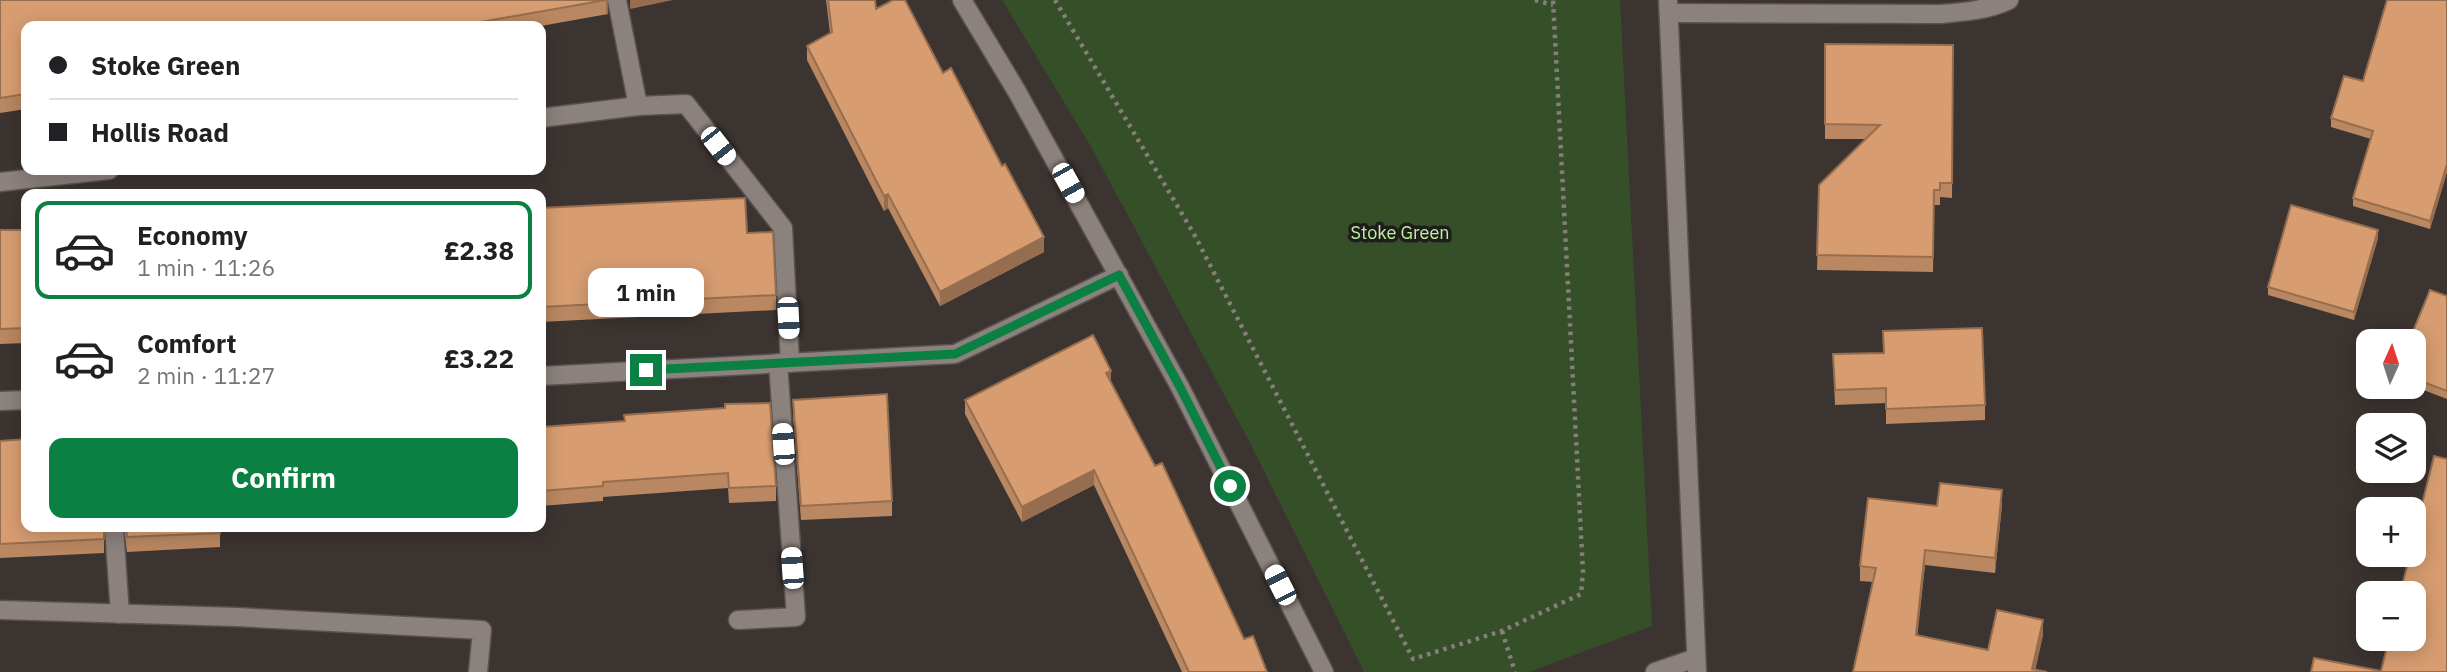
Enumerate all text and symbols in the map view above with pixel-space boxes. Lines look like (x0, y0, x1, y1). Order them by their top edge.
text: Stoke Green (91, 48, 240, 82)
text: Hollis Road (91, 115, 229, 149)
car (697, 123, 740, 169)
car (1049, 160, 1088, 206)
text: Economy (137, 218, 248, 252)
icon: car (53, 219, 116, 282)
park label: Stoke Green (1350, 221, 1450, 244)
text: £2.38 (444, 233, 514, 267)
text: 1 min · 11:26 (137, 252, 275, 282)
callout: 1 min (588, 268, 704, 318)
text: 1 min (616, 277, 676, 307)
car (777, 296, 800, 340)
text: Comfort (137, 326, 236, 360)
icon: car (53, 327, 116, 390)
north arrow (2356, 329, 2426, 399)
map controls (2356, 329, 2426, 651)
text: £3.22 (444, 341, 514, 375)
route end (630, 354, 662, 386)
text: 2 min · 11:27 (137, 360, 275, 390)
button: layers (2356, 413, 2426, 483)
car (772, 422, 795, 466)
button: Confirm (49, 438, 518, 518)
route start (1214, 470, 1246, 502)
button: + (2356, 497, 2426, 567)
car (781, 546, 804, 590)
car (1262, 562, 1299, 608)
button: − (2356, 581, 2426, 651)

